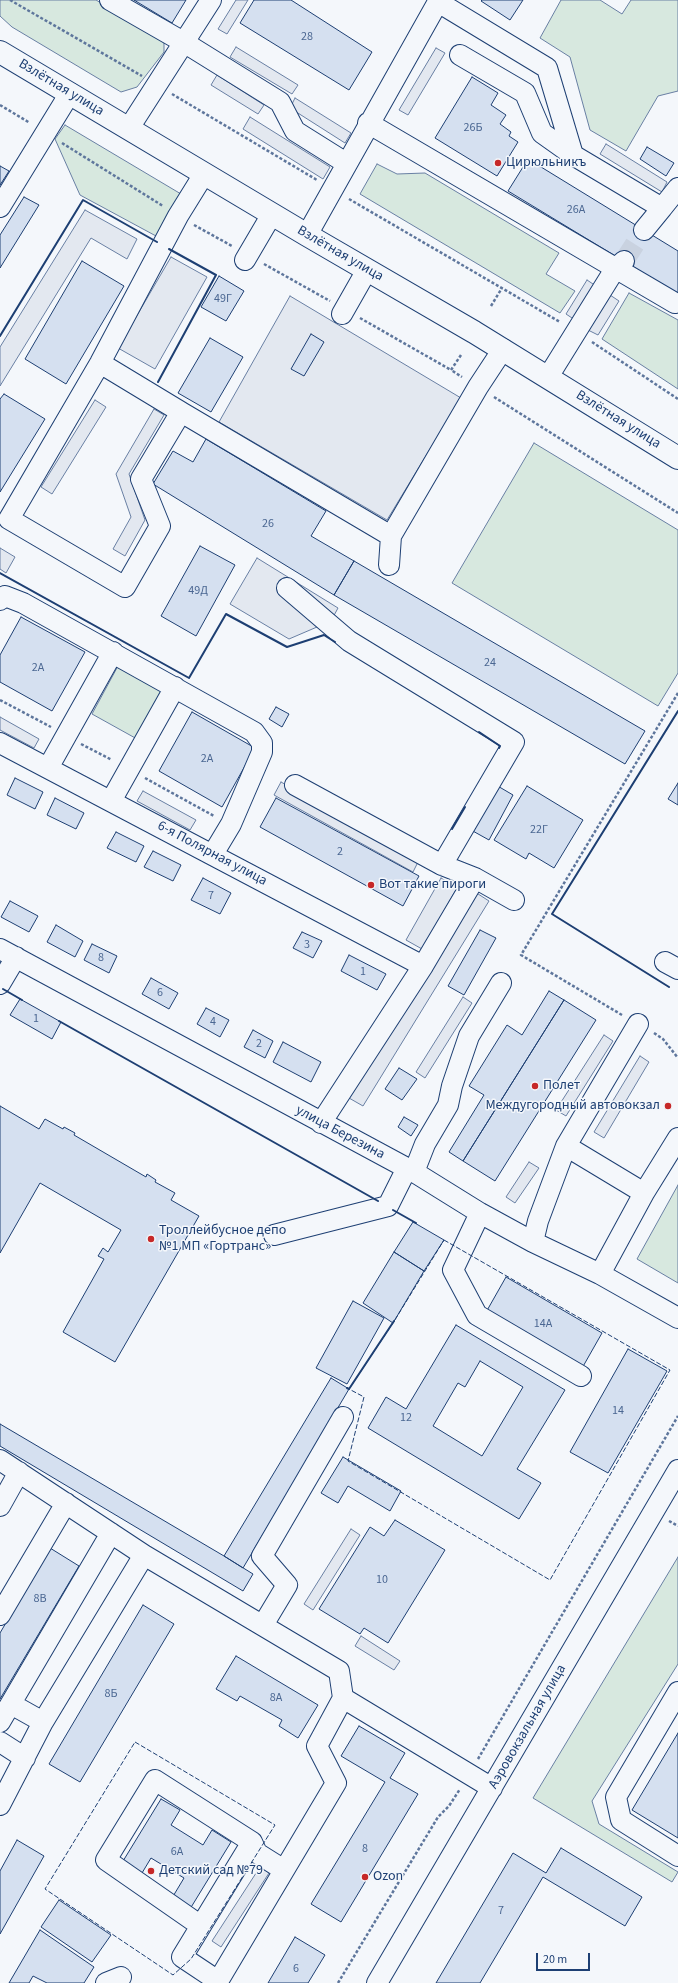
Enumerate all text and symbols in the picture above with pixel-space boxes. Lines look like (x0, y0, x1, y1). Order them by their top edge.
house number: 28 (301, 30, 313, 44)
street label: Взлётная улица (15, 56, 107, 120)
house number: 26Б (464, 121, 482, 135)
place label: Цирюльникъ (506, 155, 586, 171)
marker: Цирюльникъ (493, 158, 503, 168)
house number: 26А (567, 203, 585, 217)
street label: Взлётная улица (294, 223, 386, 285)
house number: 49Г (214, 292, 232, 306)
street label: Взлётная улица (573, 387, 663, 453)
house number: 26 (262, 517, 274, 531)
house number: 49Д (188, 584, 208, 598)
house number: 24 (484, 656, 496, 670)
house number: 2А (32, 661, 44, 675)
house number: 2А (201, 752, 213, 766)
street label: 6-я Полярная улица (154, 818, 270, 890)
house number: 22Г (530, 823, 548, 837)
house number: 2 (337, 845, 343, 859)
place label: Вот такие пироги (379, 877, 486, 893)
marker: Вот такие пироги (366, 880, 376, 890)
house number: 7 (208, 889, 214, 903)
house number: 3 (304, 938, 310, 952)
house number: 8 (98, 951, 104, 965)
house number: 1 (360, 965, 366, 979)
house number: 6 (157, 986, 163, 1000)
house number: 1 (33, 1012, 39, 1026)
house number: 4 (210, 1015, 216, 1029)
house number: 2 (256, 1037, 262, 1051)
place label: Полет (543, 1078, 580, 1094)
marker: Полет (530, 1081, 540, 1091)
place label: Междугородный автовокзал (485, 1098, 660, 1114)
marker: Междугородный автовокзал (663, 1101, 673, 1111)
street label: улица Березина (293, 1102, 387, 1164)
place label: Троллейбусное депо №1 МП «Гортранс» (159, 1223, 286, 1256)
marker: Троллейбусное депо №1 МП «Гортранс» (146, 1234, 156, 1244)
house number: 14А (534, 1317, 552, 1331)
house number: 14 (612, 1404, 624, 1418)
house number: 12 (400, 1411, 412, 1425)
house number: 10 (376, 1573, 388, 1587)
house number: 8В (33, 1592, 47, 1606)
street label: Аэровокзальная улица (486, 1662, 570, 1792)
house number: 8Б (105, 1687, 117, 1701)
house number: 8А (270, 1691, 282, 1705)
house number: 8 (362, 1842, 368, 1856)
house number: 6А (171, 1845, 183, 1859)
place label: Детский сад №79 (159, 1863, 263, 1879)
marker: Детский сад №79 (146, 1866, 156, 1876)
place label: Ozon (373, 1869, 403, 1885)
marker: Ozon (360, 1872, 370, 1882)
house number: 7 (498, 1904, 504, 1918)
scale bar (538, 1945, 592, 1971)
text: 20 m (543, 1951, 567, 1968)
house number: 6 (293, 1962, 299, 1976)

